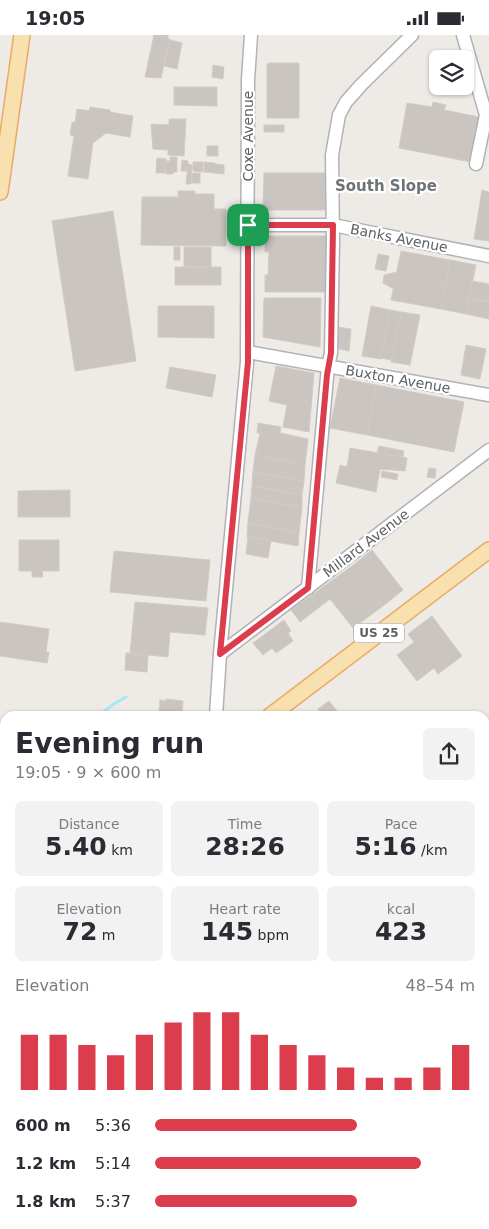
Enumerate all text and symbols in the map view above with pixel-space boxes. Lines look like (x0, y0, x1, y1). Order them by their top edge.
text: 19:05 (25, 7, 85, 29)
map controls (429, 50, 474, 95)
button: layers (429, 50, 474, 95)
street label: Coxe Avenue (240, 91, 256, 181)
district label: South Slope (335, 177, 437, 195)
pin (227, 204, 269, 246)
icon: arrive (234, 211, 262, 239)
street label: Banks Avenue (349, 221, 449, 255)
street label: Buxton Avenue (344, 362, 452, 396)
street label: Millard Avenue (320, 506, 412, 580)
road number: US 25 (354, 623, 404, 643)
text: Evening run (15, 727, 204, 760)
button: share (423, 728, 475, 780)
text: 19:05 · 9 × 600 m (15, 763, 161, 782)
text: Distance (58, 816, 120, 832)
text: Time (228, 816, 262, 832)
text: Pace (385, 816, 417, 832)
text: 5.40 (45, 832, 107, 861)
text: 28:26 (205, 832, 285, 861)
text: 5:16 (354, 832, 417, 861)
text: km (107, 842, 133, 858)
text: /km (417, 842, 448, 858)
text: Elevation (56, 901, 122, 917)
text: Heart rate (209, 901, 281, 917)
text: kcal (387, 901, 415, 917)
text: 72 (63, 917, 97, 946)
text: 145 (201, 917, 253, 946)
text: 423 (375, 917, 427, 946)
text: m (97, 927, 115, 943)
text: bpm (253, 927, 289, 943)
text: Elevation (15, 976, 89, 995)
text: 48–54 m (406, 976, 475, 995)
text: 600 m (15, 1116, 71, 1135)
text: 5:36 (95, 1116, 131, 1135)
text: 1.2 km (15, 1154, 76, 1173)
text: 5:14 (95, 1154, 131, 1173)
text: 1.8 km (15, 1192, 76, 1211)
text: 5:37 (95, 1192, 131, 1211)

